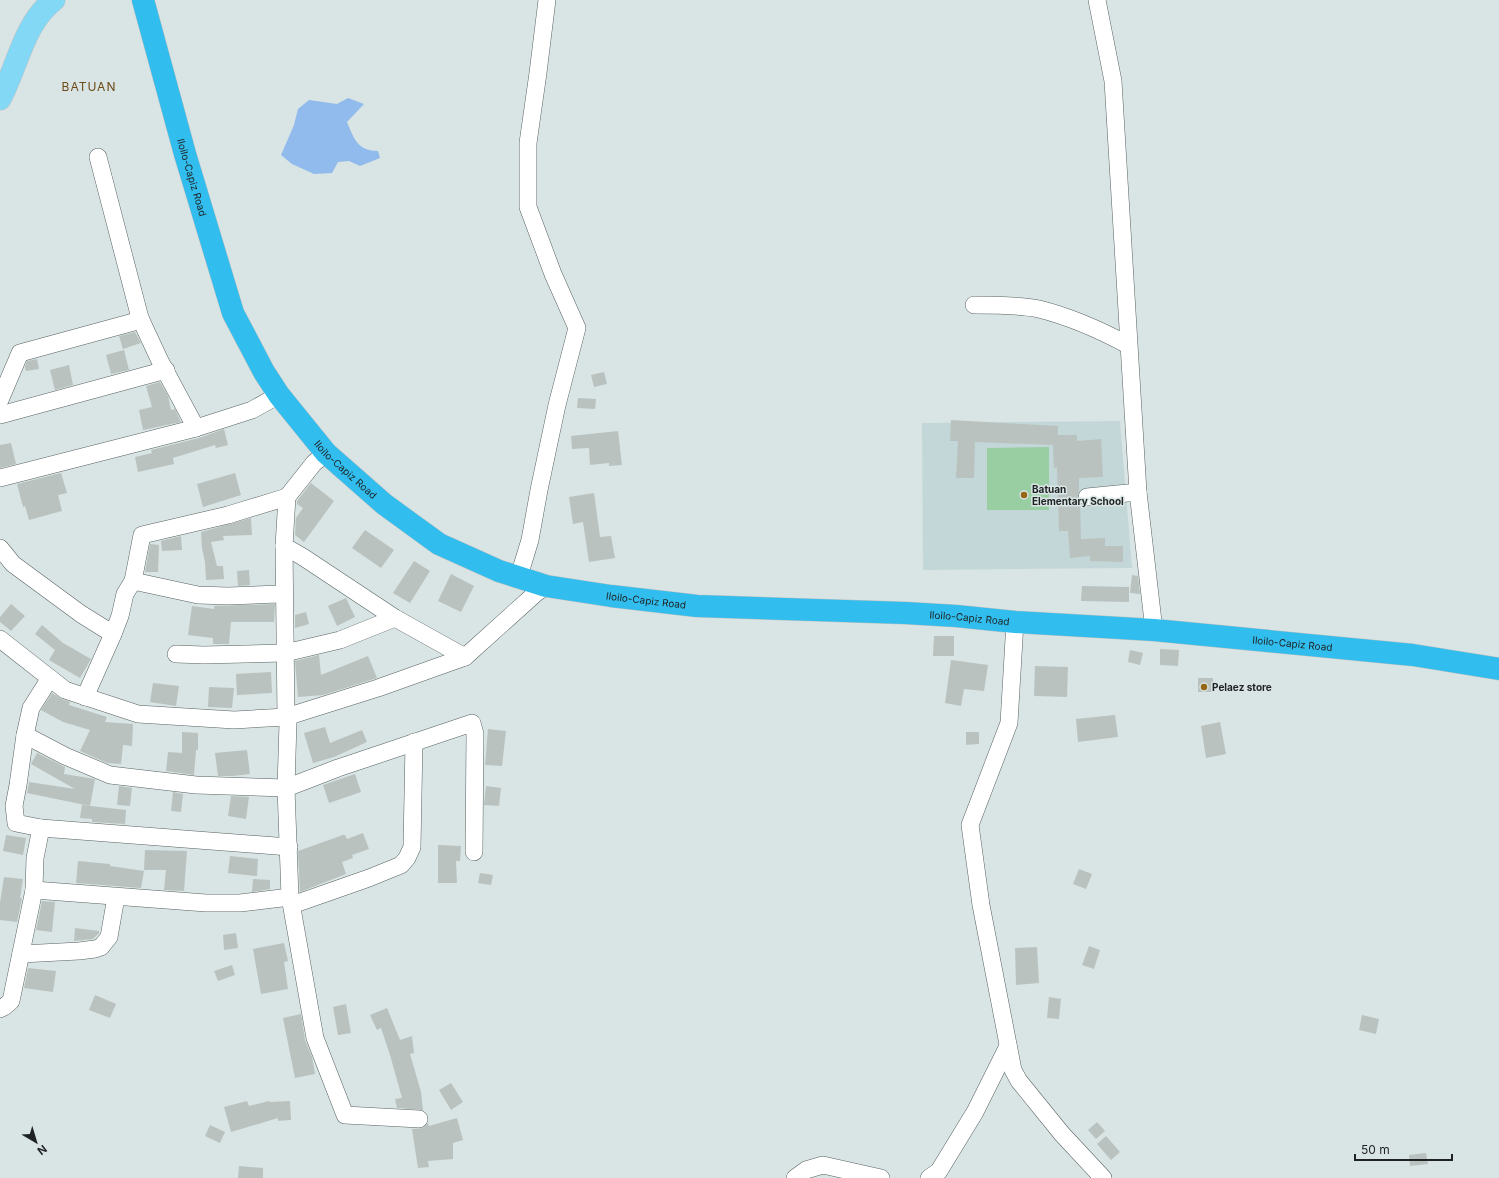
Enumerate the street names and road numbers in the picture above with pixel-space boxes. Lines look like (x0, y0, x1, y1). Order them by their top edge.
street label: Iloilo-Capiz Road (175, 137, 209, 218)
street label: Iloilo-Capiz Road (312, 438, 379, 501)
street label: Iloilo-Capiz Road (605, 589, 687, 611)
street label: Iloilo-Capiz Road (929, 608, 1010, 627)
street label: Iloilo-Capiz Road (1252, 634, 1333, 653)

